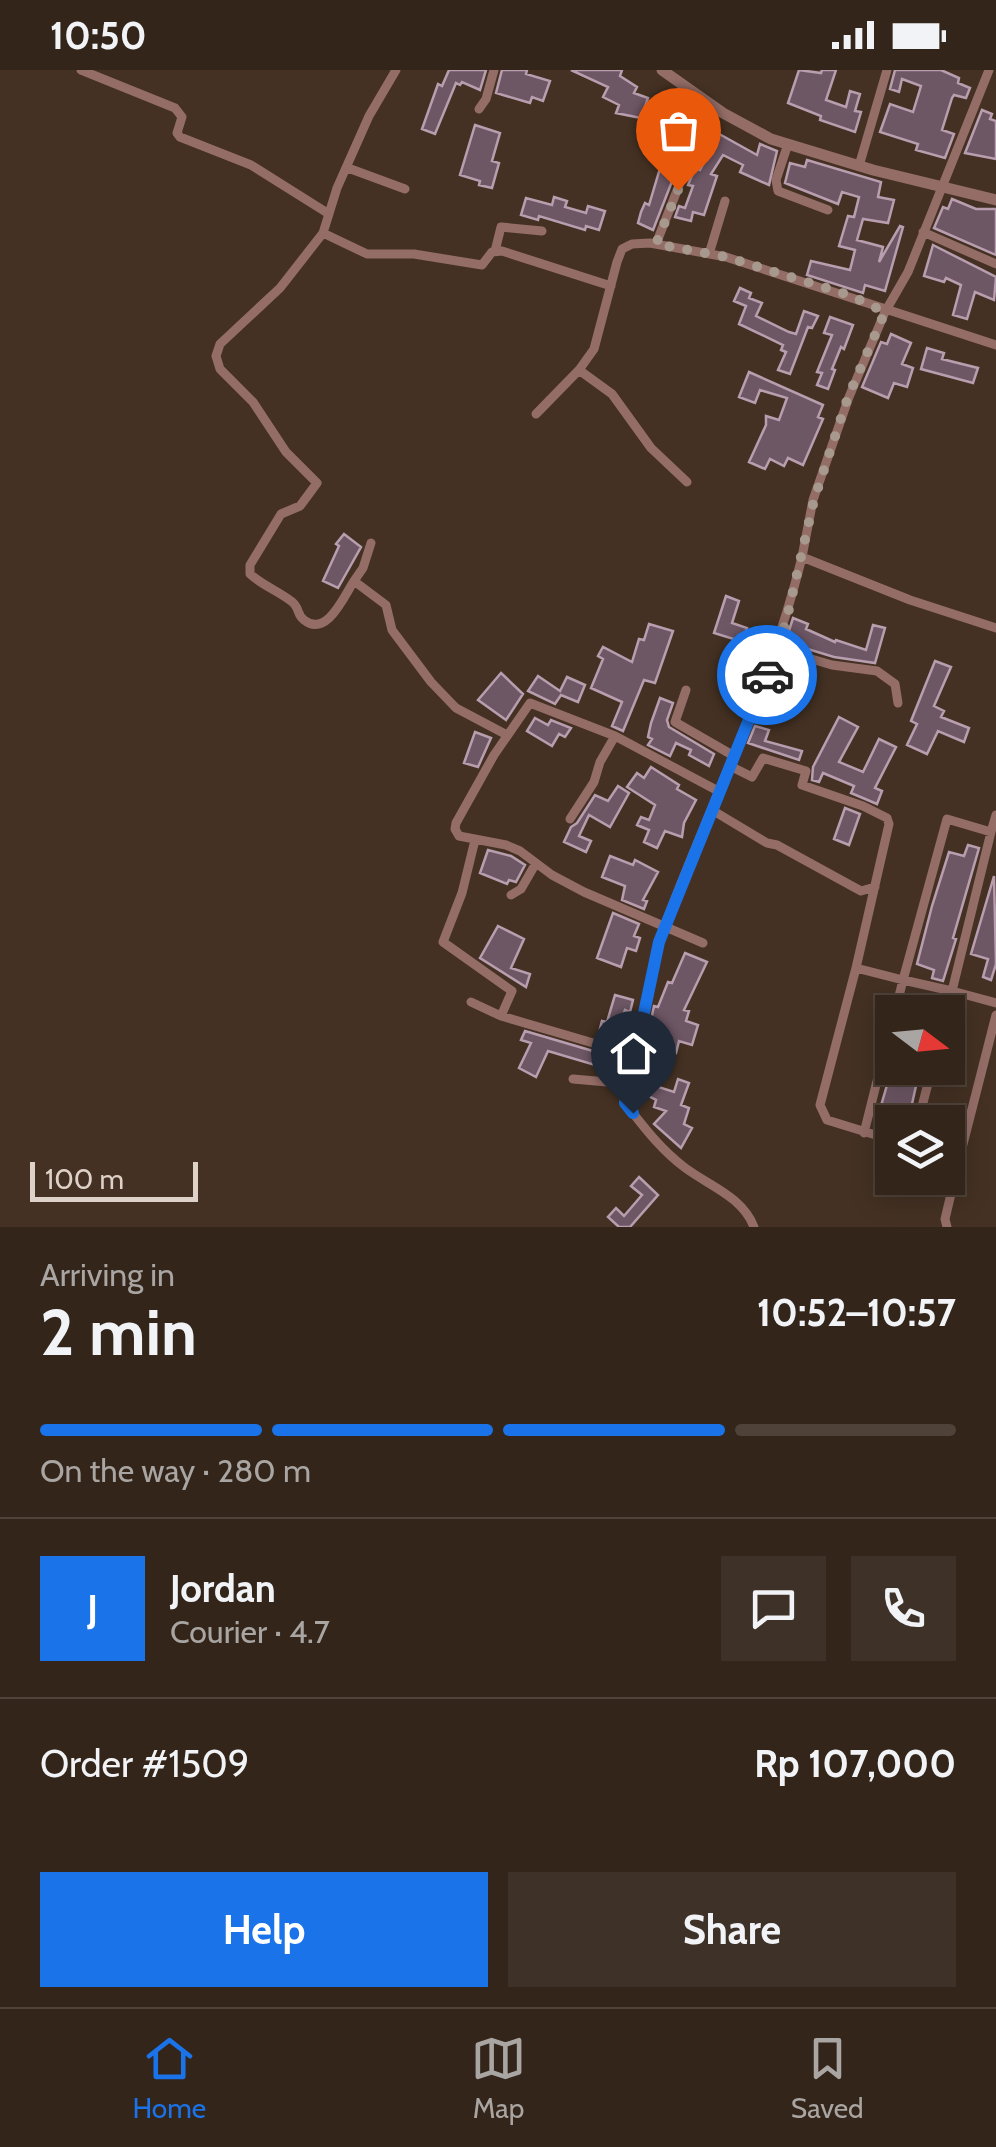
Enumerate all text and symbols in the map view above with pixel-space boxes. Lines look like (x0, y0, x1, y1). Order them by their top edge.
text: 10:50 (50, 12, 147, 59)
pin (636, 88, 721, 191)
icon: bag (651, 103, 706, 158)
courier (717, 625, 817, 725)
icon: car (740, 648, 795, 703)
north arrow (875, 995, 965, 1085)
map controls (875, 995, 965, 1195)
pin (591, 1011, 676, 1114)
icon: home (606, 1026, 661, 1081)
button: layers (875, 1105, 965, 1195)
scale bar (30, 1157, 198, 1202)
text: 100 m (45, 1162, 124, 1196)
text: Arriving in (40, 1255, 175, 1294)
text: 10:52–10:57 (757, 1289, 956, 1336)
text: 2 min (40, 1292, 197, 1371)
text: On the way · 280 m (40, 1451, 311, 1490)
button: chat (721, 1556, 826, 1661)
button: phone (851, 1556, 956, 1661)
text: Jordan (170, 1565, 276, 1612)
text: J (87, 1585, 98, 1632)
text: Courier · 4.7 (170, 1612, 330, 1651)
text: Order #1509 (40, 1740, 249, 1787)
text: Rp 107,000 (754, 1740, 956, 1787)
button: Help (40, 1872, 488, 1987)
button: Share (508, 1872, 956, 1987)
tab: Home (132, 2031, 206, 2125)
tab: Map (471, 2031, 526, 2125)
tab: Saved (791, 2031, 864, 2125)

